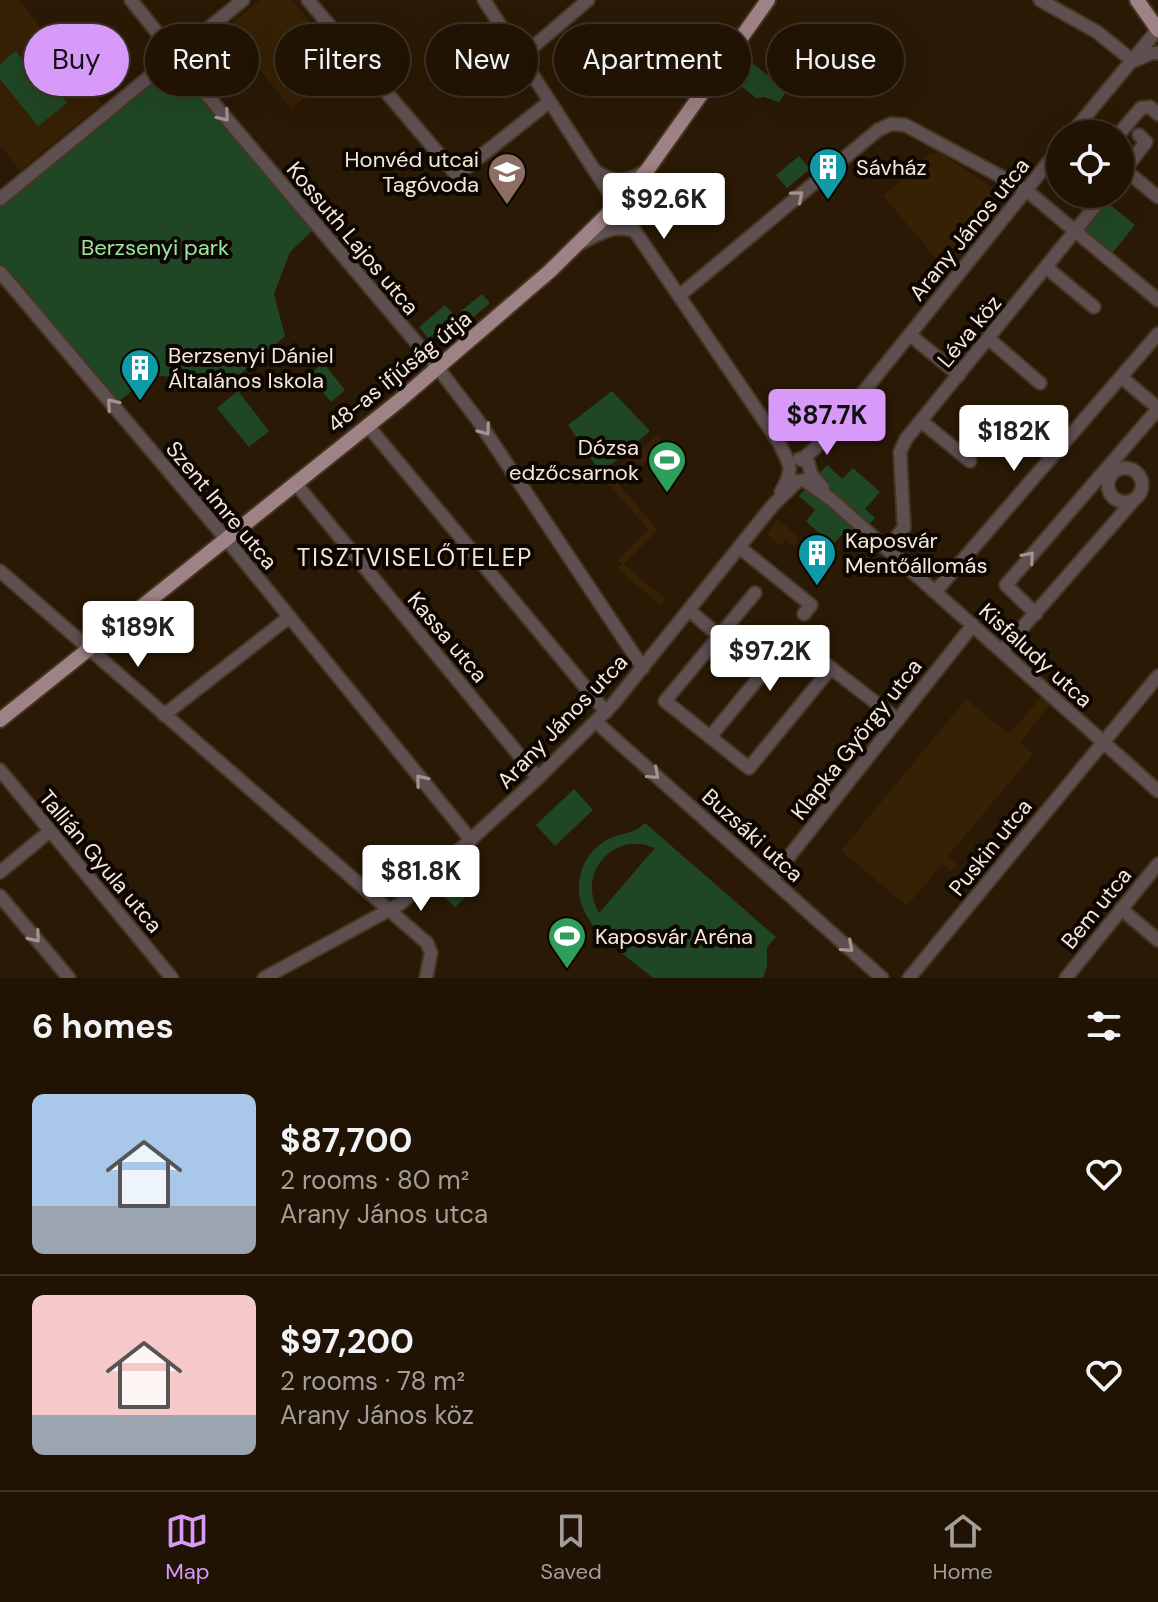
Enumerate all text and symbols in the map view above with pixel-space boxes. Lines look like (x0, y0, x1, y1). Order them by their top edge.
chip: Buy (24, 24, 129, 96)
chip: Rent (145, 24, 259, 96)
chip: Filters (275, 24, 410, 96)
chip: New (426, 24, 538, 96)
chip: Apartment (554, 24, 751, 96)
chip: House (767, 24, 904, 96)
one-way arrow (214, 107, 229, 121)
map controls (1046, 120, 1134, 208)
button: locate (1046, 120, 1134, 208)
place label: Honvéd utcai Tagóvoda (345, 145, 479, 199)
building icon: Sávház (807, 146, 849, 201)
school or university icon: Honvéd utcai Tagóvoda (486, 151, 528, 206)
street label: Arany János utca (903, 152, 1036, 307)
place label: Sávház (856, 153, 927, 182)
street label: Kossuth Lajos utca (280, 156, 425, 321)
pin: $92.6K (599, 173, 729, 241)
text: $92.6K (621, 182, 707, 216)
one-way arrow (789, 192, 804, 206)
park label: Berzsenyi park (81, 233, 229, 262)
street label: Léva köz (931, 289, 1008, 373)
street label: 48-as ifjúság útja (321, 304, 478, 439)
place label: Berzsenyi Dániel Általános Iskola (168, 341, 334, 395)
building icon: Berzsenyi Dániel Általános Iskola (119, 347, 161, 402)
pin: $87.7K (762, 389, 892, 457)
text: $87.7K (787, 398, 868, 432)
one-way arrow (107, 399, 122, 414)
pin: $182K (958, 405, 1070, 473)
text: $182K (977, 414, 1051, 448)
one-way arrow (475, 422, 490, 436)
place label: Dózsa edzőcsarnok (509, 433, 639, 487)
street label: Szent Imre utca (159, 435, 284, 575)
sports icon: Dózsa edzőcsarnok (646, 439, 688, 494)
place label: Kaposvár Mentőállomás (845, 526, 987, 580)
building icon: Kaposvár Mentőállomás (796, 532, 838, 587)
district label: TISZTVISELŐTELEP (297, 542, 533, 573)
one-way arrow (1020, 552, 1034, 567)
street label: Kassa utca (401, 586, 494, 689)
street label: Kisfaludy utca (973, 597, 1099, 714)
pin: $189K (82, 601, 194, 669)
text: $189K (101, 610, 175, 644)
pin: $97.2K (705, 625, 835, 693)
text: $97.2K (729, 634, 811, 668)
street label: Arany János utca (491, 648, 634, 795)
street label: Klapka György utca (784, 653, 928, 826)
one-way arrow (645, 764, 660, 778)
one-way arrow (416, 775, 431, 789)
street label: Buzsáki utca (696, 782, 809, 889)
street label: Tallián Gyula utca (32, 784, 169, 939)
street label: Puskin utca (942, 793, 1038, 902)
pin: $81.8K (356, 845, 486, 913)
text: $81.8K (380, 854, 462, 888)
street label: Bem utca (1055, 862, 1138, 955)
sports icon: Kaposvár Aréna (546, 915, 588, 970)
place label: Kaposvár Aréna (595, 922, 753, 951)
one-way arrow (25, 928, 40, 942)
one-way arrow (839, 938, 853, 953)
text: 6 homes (32, 1004, 174, 1049)
icon: filters (1082, 1004, 1126, 1048)
text: $87,700 (280, 1118, 413, 1163)
icon: home (96, 1126, 192, 1222)
icon: heart (1082, 1152, 1126, 1196)
text: 2 rooms · 80 m² (280, 1163, 469, 1197)
text: Arany János utca (280, 1197, 488, 1231)
text: $97,200 (280, 1319, 414, 1364)
icon: home (96, 1327, 192, 1423)
icon: heart (1082, 1353, 1126, 1397)
text: 2 rooms · 78 m² (280, 1364, 465, 1398)
text: Arany János köz (280, 1398, 474, 1432)
tab: Map (165, 1509, 210, 1586)
tab: Saved (540, 1509, 602, 1586)
tab: Home (933, 1509, 993, 1586)

